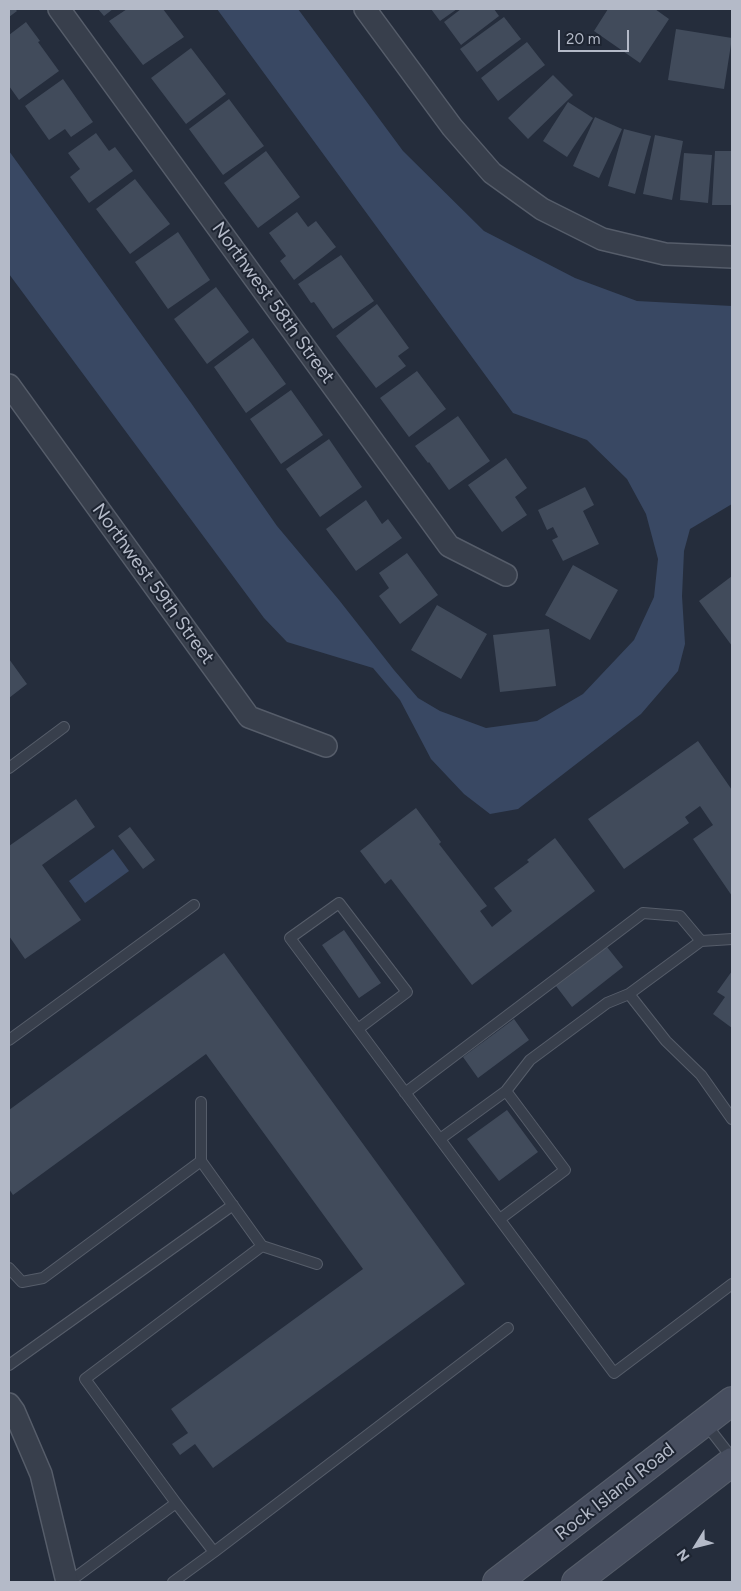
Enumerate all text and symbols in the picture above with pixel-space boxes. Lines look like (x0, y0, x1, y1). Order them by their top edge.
scale bar (561, 20, 632, 52)
text: 20 m (566, 30, 600, 48)
street label: Northwest 58th Street (207, 218, 339, 388)
street label: Northwest 59th Street (87, 499, 219, 669)
street label: Rock Island Road (551, 1438, 679, 1546)
north arrow (671, 1521, 721, 1571)
text: N (673, 1546, 694, 1564)

